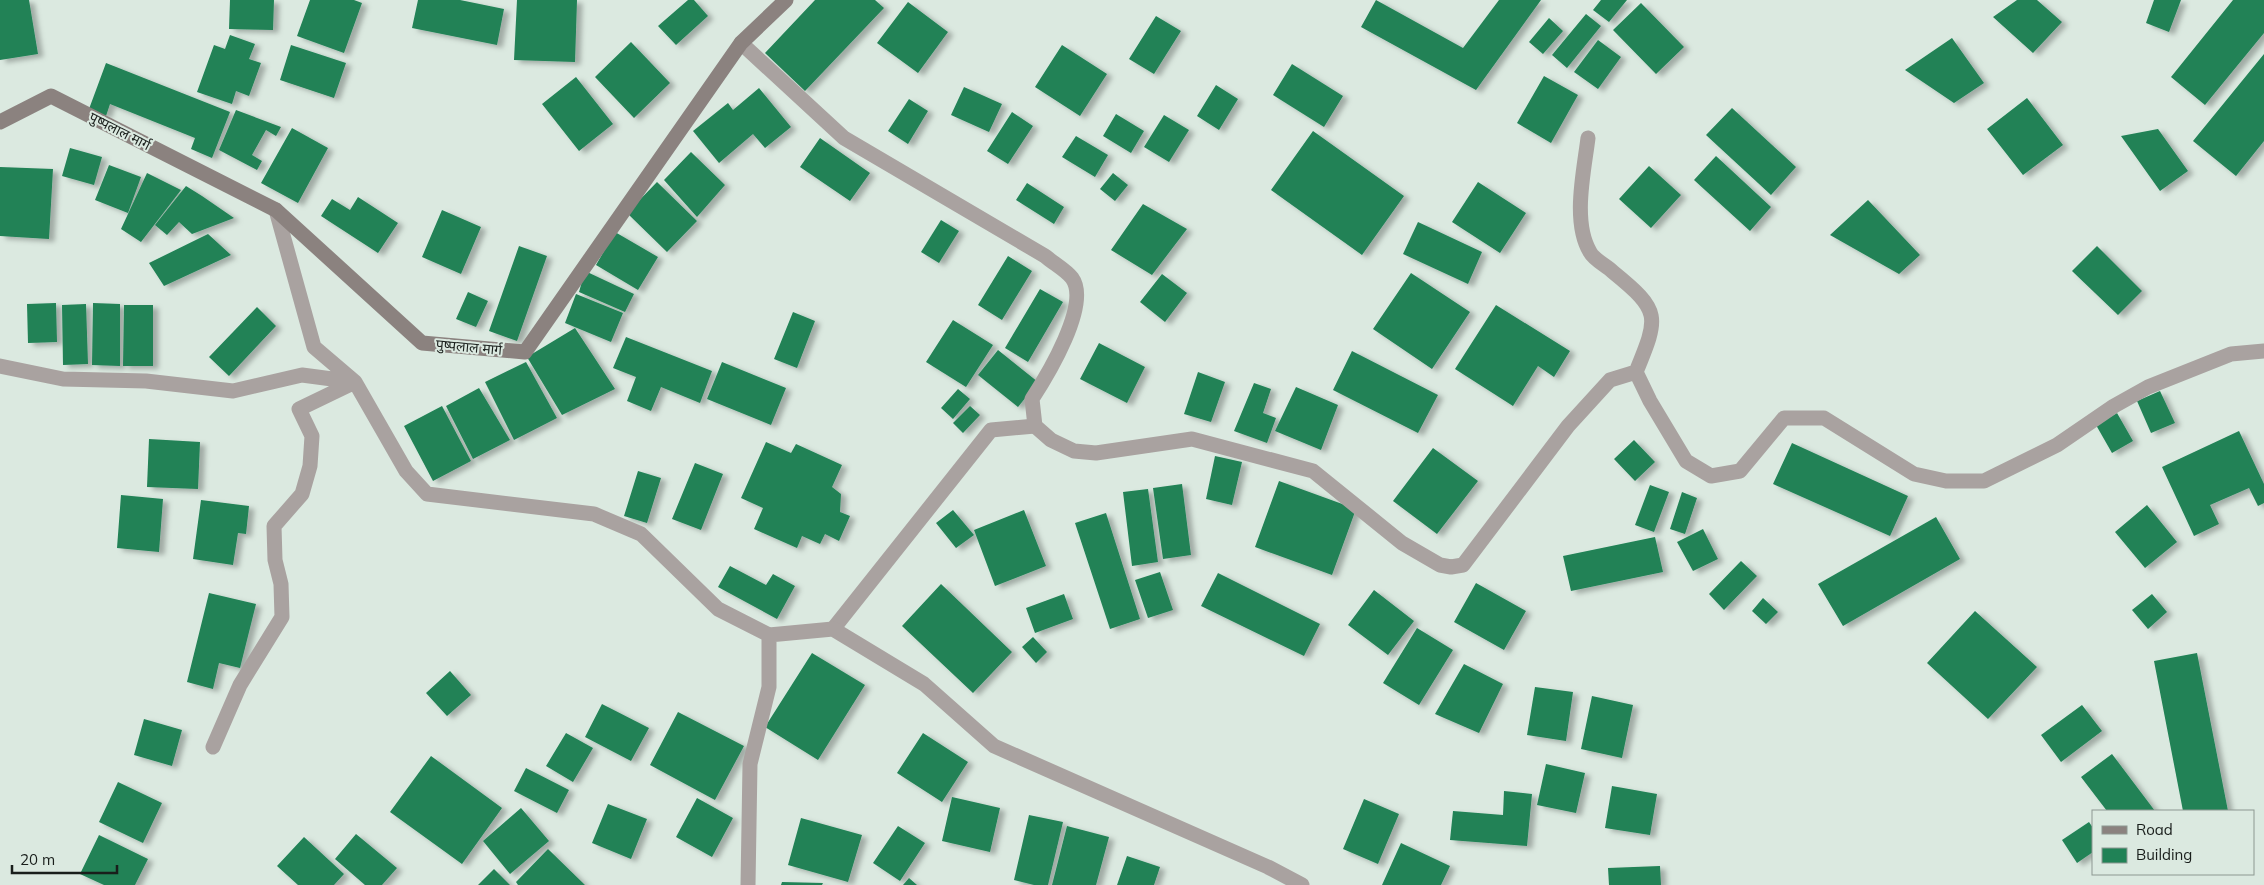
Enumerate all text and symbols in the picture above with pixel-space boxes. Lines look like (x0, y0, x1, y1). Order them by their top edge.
street label: पुष्पलाल मार्ग (86, 108, 155, 156)
street label: पुष्पलाल मार्ग (435, 335, 504, 360)
legend (2092, 810, 2254, 875)
text: Road (2136, 820, 2173, 839)
scale bar (12, 842, 118, 874)
text: Building (2136, 845, 2192, 864)
text: 20 m (20, 850, 55, 869)

